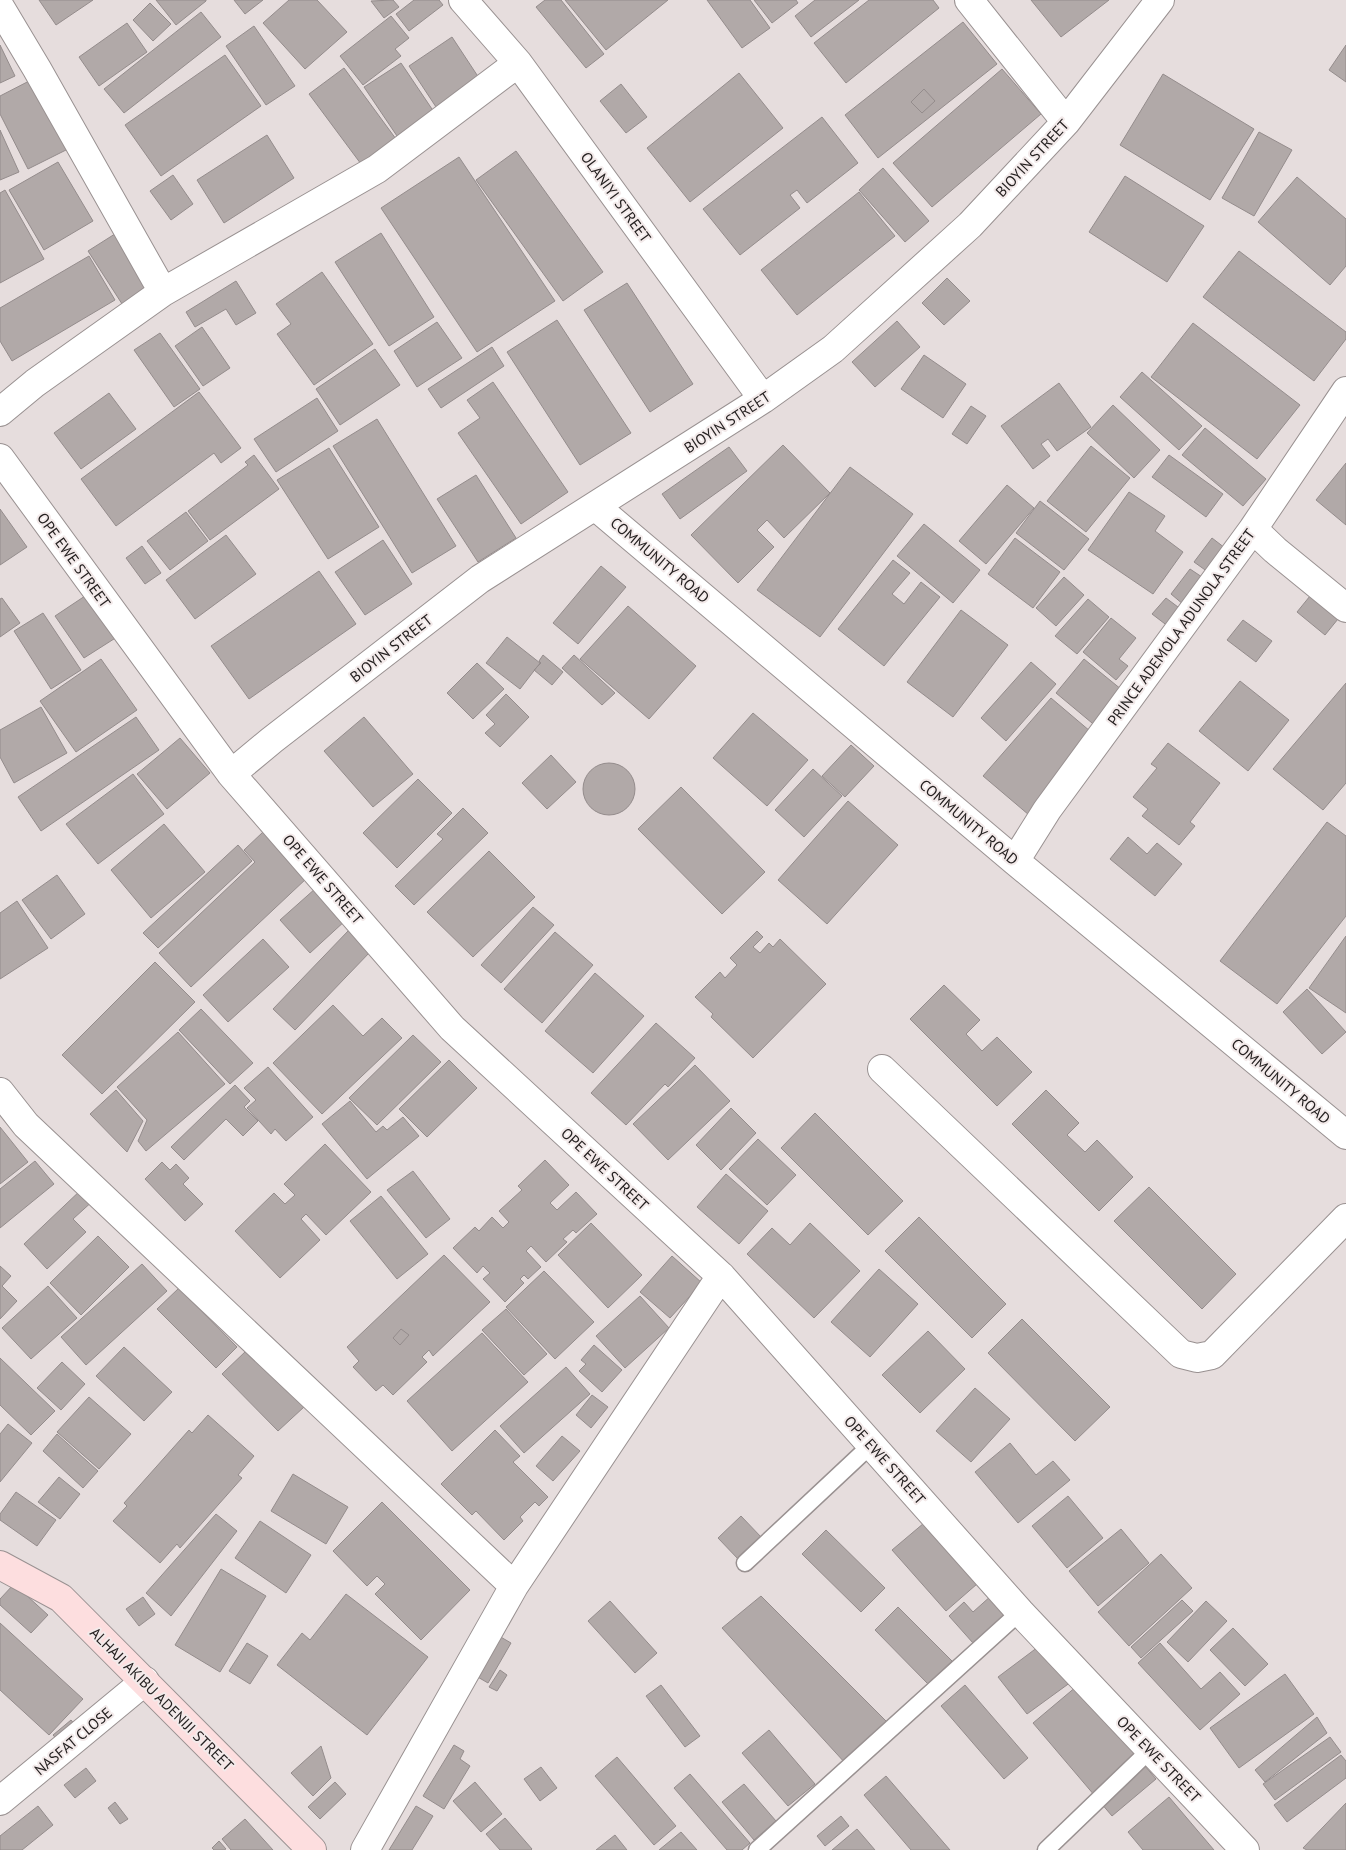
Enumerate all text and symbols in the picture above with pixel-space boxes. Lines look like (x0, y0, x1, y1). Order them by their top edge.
street label: BIOYIN STREET (991, 115, 1073, 201)
street label: OLANIYI STREET (577, 148, 656, 247)
street label: BIOYIN STREET (680, 387, 774, 457)
street label: OPE EWE STREET (33, 509, 115, 612)
street label: COMMUNITY ROAD (607, 513, 713, 607)
street label: PRINCE ADEMOLA ADUNOLA STREET (1103, 524, 1259, 729)
street label: BIOYIN STREET (346, 610, 436, 686)
street label: COMMUNITY ROAD (916, 775, 1022, 869)
street label: OPE EWE STREET (279, 830, 368, 928)
street label: COMMUNITY ROAD (1228, 1034, 1334, 1128)
street label: OPE EWE STREET (557, 1124, 653, 1215)
street label: OPE EWE STREET (840, 1412, 930, 1509)
street label: ALHAJI AKIBU ADENIJI STREET (86, 1623, 238, 1775)
street label: NASFAT CLOSE (30, 1703, 116, 1779)
street label: OPE EWE STREET (1113, 1712, 1205, 1807)

